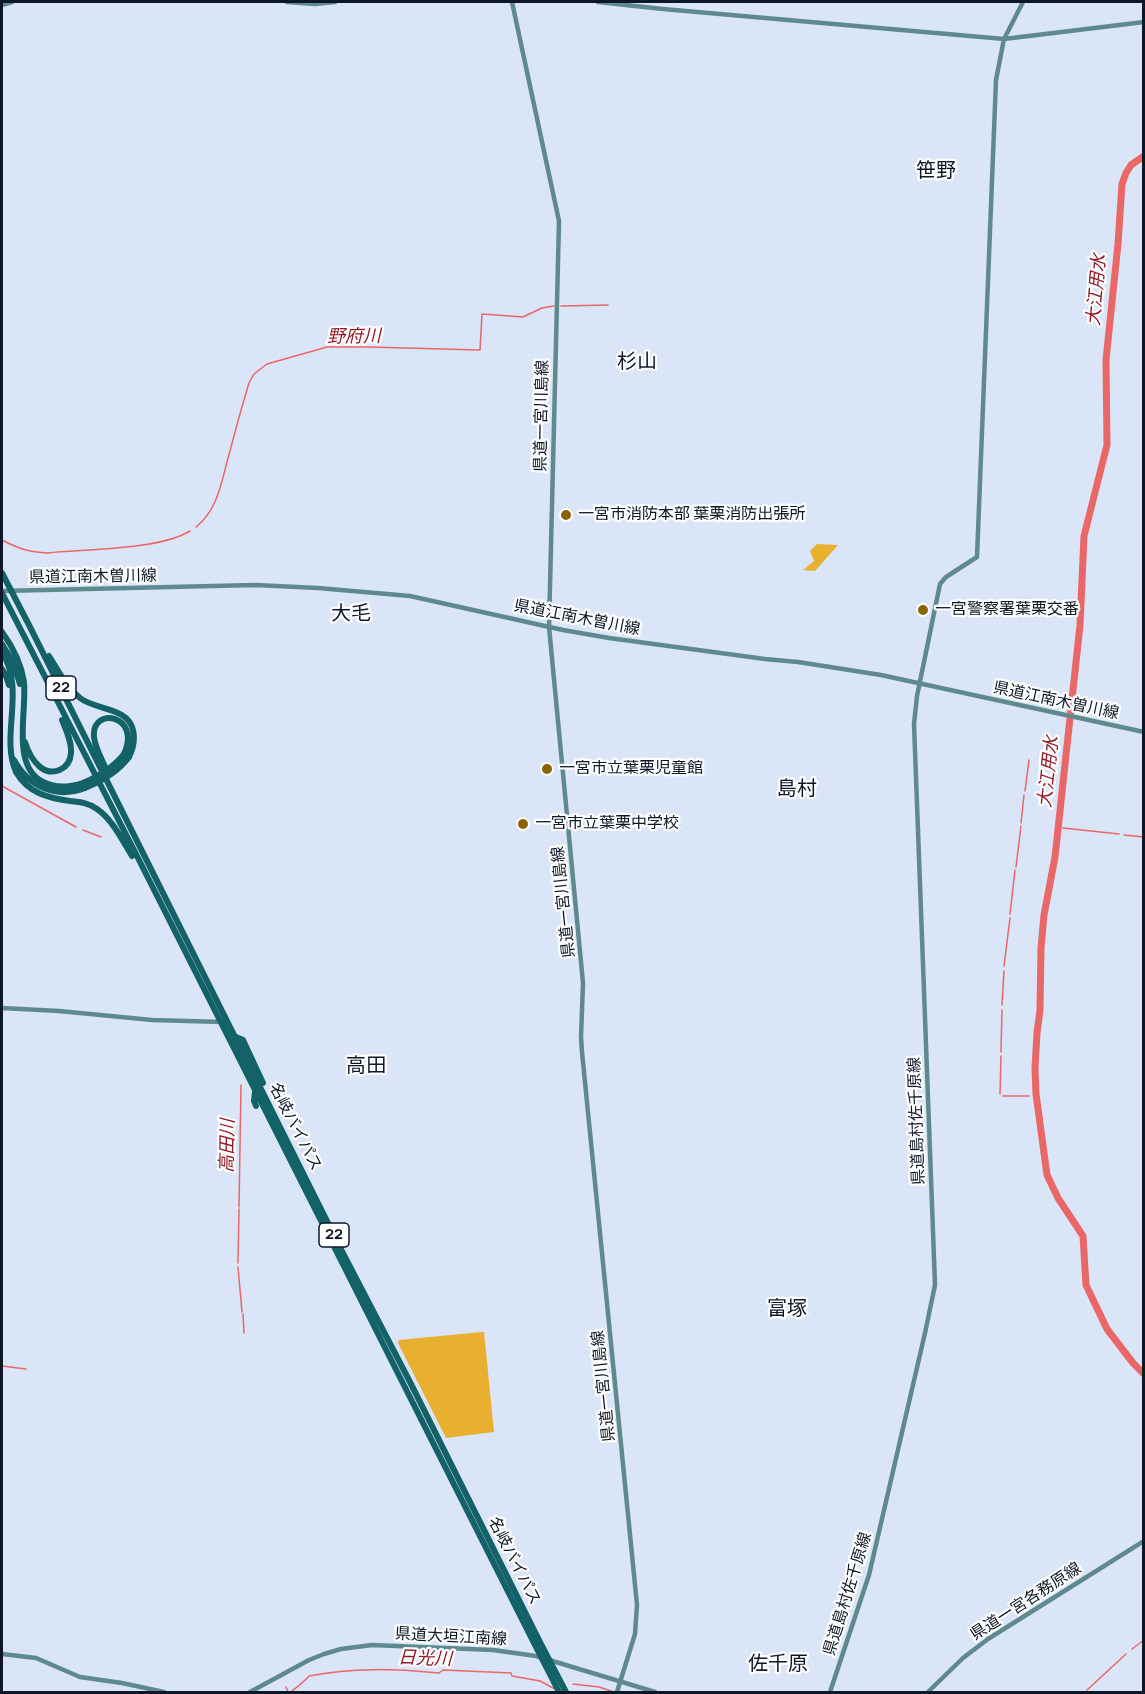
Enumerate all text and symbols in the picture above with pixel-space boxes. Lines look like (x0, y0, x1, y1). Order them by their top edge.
district label: 笹野 (916, 159, 956, 183)
water label: 大江用水 (1083, 253, 1111, 327)
water label: 野府川 (327, 326, 381, 348)
district label: 杉山 (617, 350, 657, 374)
street label: 県道一宮川島線 (531, 360, 553, 472)
place label: 一宮市消防本部 葉栗消防出張所 (578, 505, 805, 525)
marker: 一宮市消防本部 葉栗消防出張所 (559, 508, 573, 522)
street label: 県道江南木曽川線 (29, 566, 157, 588)
street label: 県道江南木曽川線 (512, 596, 642, 640)
place label: 一宮警察署葉栗交番 (935, 600, 1079, 620)
district label: 大毛 (331, 602, 371, 626)
marker: 一宮警察署葉栗交番 (916, 603, 930, 617)
road number: 22 (46, 676, 76, 700)
street label: 県道江南木曽川線 (991, 678, 1121, 724)
water label: 大江用水 (1034, 735, 1064, 809)
place label: 一宮市立葉栗児童館 (559, 759, 703, 779)
marker: 一宮市立葉栗児童館 (540, 762, 554, 776)
district label: 島村 (777, 777, 817, 801)
place label: 一宮市立葉栗中学校 (535, 814, 679, 834)
marker: 一宮市立葉栗中学校 (516, 817, 530, 831)
street label: 県道一宮川島線 (549, 845, 579, 959)
district label: 高田 (346, 1054, 386, 1078)
street label: 県道島村佐千原線 (905, 1057, 929, 1185)
street label: 名岐バイパス (265, 1080, 325, 1174)
water label: 高田川 (217, 1119, 239, 1173)
road number: 22 (319, 1223, 349, 1247)
district label: 富塚 (767, 1297, 807, 1321)
street label: 県道一宮川島線 (589, 1329, 619, 1443)
street label: 名岐バイパス (484, 1514, 544, 1608)
street label: 県道島村佐千原線 (820, 1530, 876, 1658)
street label: 県道一宮各務原線 (967, 1559, 1085, 1645)
street label: 県道大垣江南線 (395, 1624, 507, 1650)
water label: 日光川 (398, 1647, 452, 1671)
district label: 佐千原 (748, 1652, 808, 1676)

